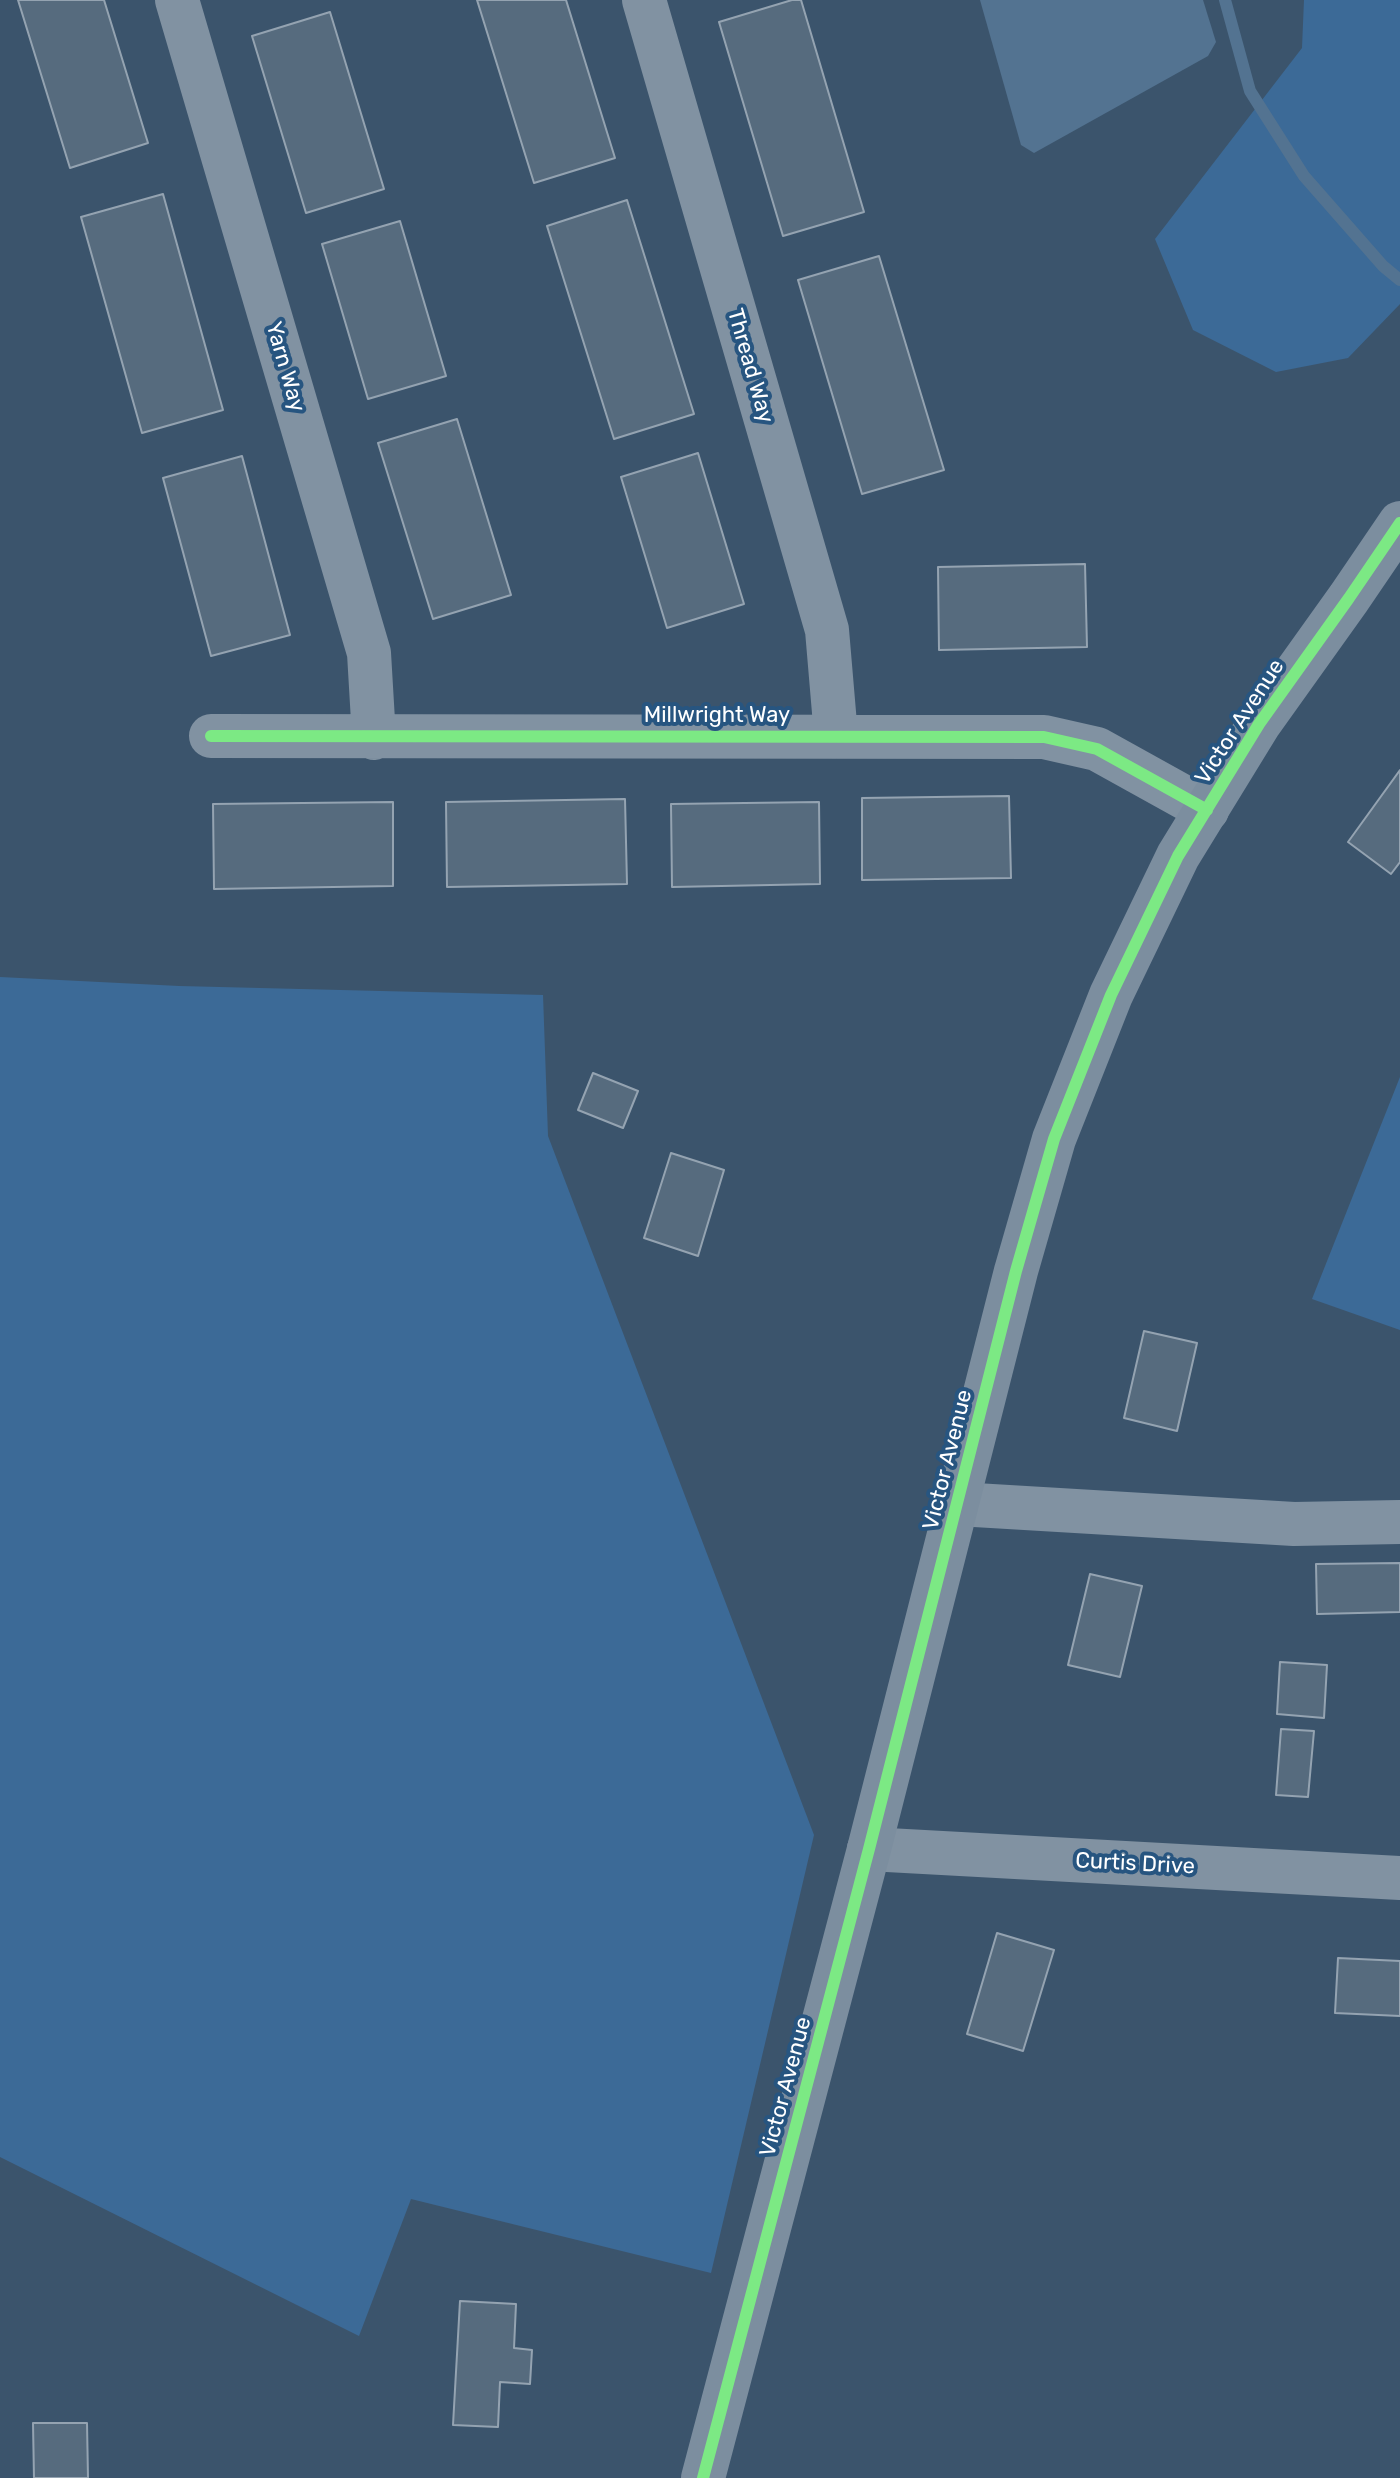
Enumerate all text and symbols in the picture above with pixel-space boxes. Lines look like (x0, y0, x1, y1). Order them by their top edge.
street label: Thread Way (721, 306, 779, 426)
street label: Yarn Way (260, 319, 310, 415)
street label: Victor Avenue (1190, 654, 1290, 790)
street label: Millwright Way (644, 703, 790, 729)
street label: Victor Avenue (918, 1387, 978, 1533)
street label: Curtis Drive (1075, 1848, 1195, 1880)
street label: Victor Avenue (755, 2014, 817, 2160)

